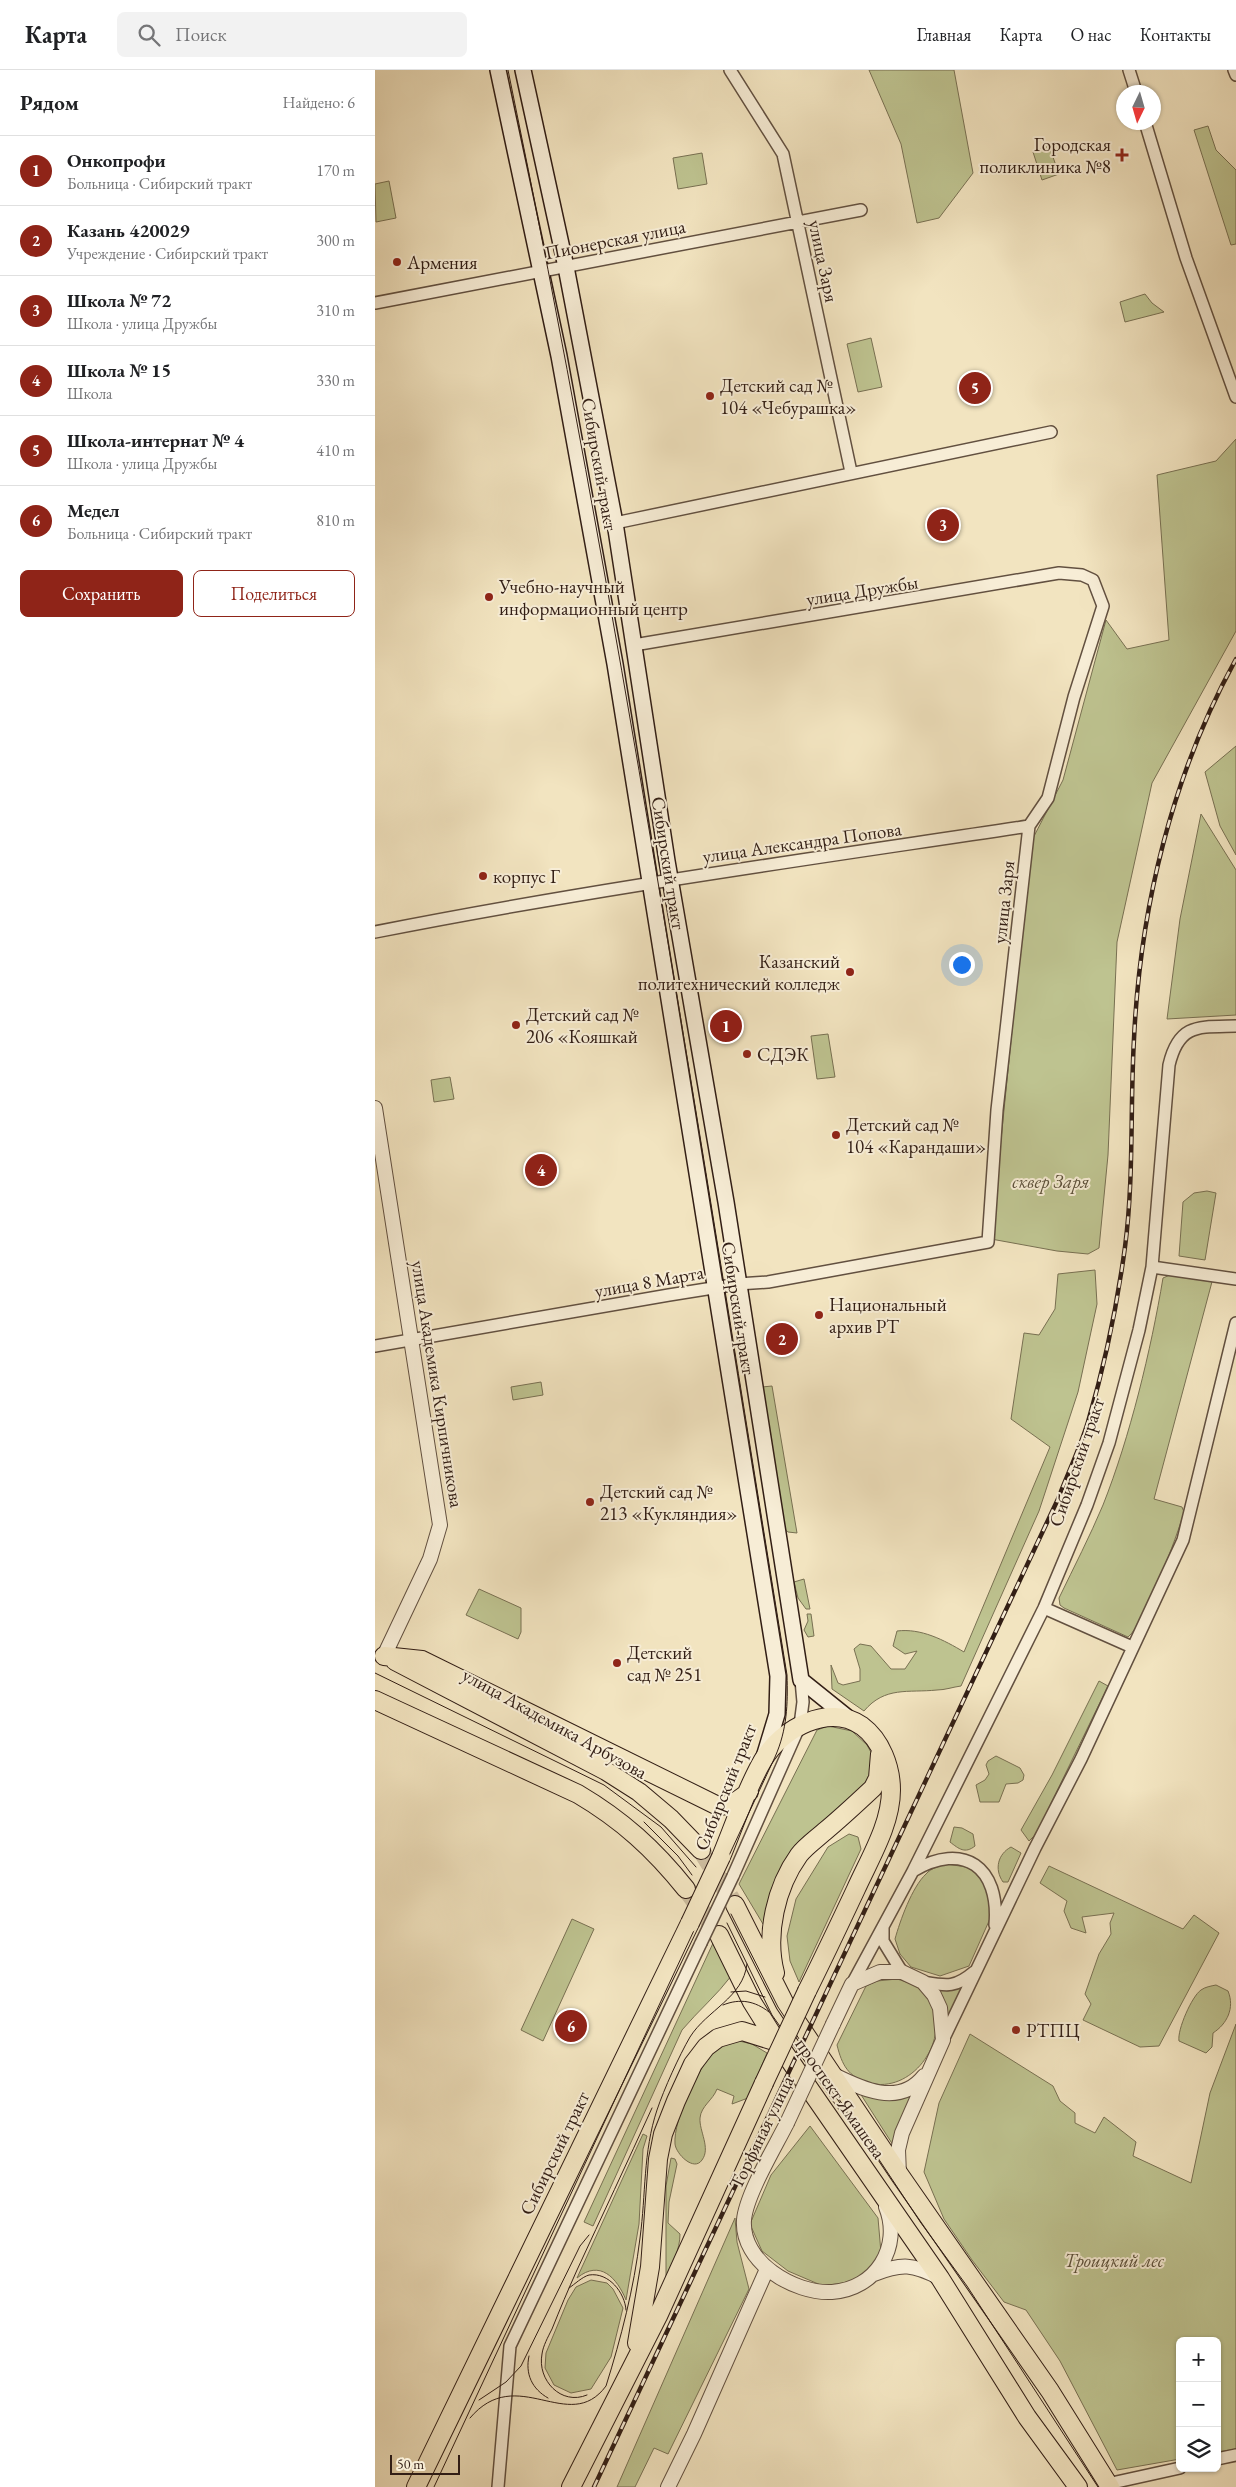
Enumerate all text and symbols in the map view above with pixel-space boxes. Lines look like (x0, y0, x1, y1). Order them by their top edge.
search box (117, 12, 467, 57)
text: Карта (25, 19, 87, 50)
icon: search (135, 21, 163, 49)
text: Поиск (175, 22, 227, 47)
text: Главная (917, 23, 971, 46)
text: Карта (999, 23, 1042, 46)
text: О нас (1070, 23, 1112, 46)
text: Контакты (1140, 23, 1211, 46)
north arrow (1116, 85, 1161, 130)
text: Рядом (20, 89, 79, 116)
text: Найдено: 6 (283, 92, 355, 113)
place label: Городская поликлиника №8 (979, 132, 1111, 179)
text: Онкопрофи (67, 148, 166, 173)
marker: Городская поликлиника №8 (1115, 148, 1129, 162)
text: 1 (32, 160, 40, 181)
text: 170 m (316, 160, 355, 181)
text: Больница · Сибирский тракт (67, 173, 252, 194)
street label: Пионерская улица (543, 214, 688, 265)
text: Казань 420029 (67, 218, 190, 243)
street label: улица Заря (803, 218, 845, 305)
text: 2 (32, 230, 40, 251)
text: 300 m (316, 230, 355, 251)
text: Учреждение · Сибирский тракт (67, 243, 268, 264)
place label: Армения (406, 250, 478, 275)
marker: Армения (391, 256, 403, 268)
text: Школа № 72 (67, 288, 171, 313)
text: 3 (32, 300, 40, 321)
text: 310 m (316, 300, 355, 321)
text: Школа · улица Дружбы (67, 313, 217, 334)
text: Школа № 15 (67, 358, 171, 383)
pin: 5 (959, 369, 991, 407)
text: 4 (32, 370, 40, 391)
text: 330 m (316, 370, 355, 391)
place label: Детский сад № 104 «Чебурашка» (720, 373, 857, 420)
text: Школа (67, 383, 112, 404)
marker: Детский сад № 104 «Чебурашка» (704, 390, 716, 402)
street label: Сибирский тракт (576, 396, 624, 533)
text: Школа-интернат № 4 (67, 428, 244, 453)
text: 5 (32, 440, 40, 461)
text: 410 m (316, 440, 355, 461)
text: Школа · улица Дружбы (67, 453, 217, 474)
text: Медел (67, 498, 120, 523)
pin: 3 (927, 506, 959, 544)
text: 6 (32, 510, 40, 531)
text: 810 m (316, 510, 355, 531)
text: Больница · Сибирский тракт (67, 523, 252, 544)
street label: улица Дружбы (804, 569, 920, 612)
button: Сохранить (20, 570, 183, 617)
button: Поделиться (193, 570, 355, 617)
place label: Учебно-научный информационный центр (498, 574, 688, 621)
marker: Учебно-научный информационный центр (483, 591, 495, 603)
street label: Сибирский тракт (646, 795, 691, 932)
street label: улица Александра Попова (701, 816, 904, 869)
street label: улица Заря (987, 859, 1020, 945)
place label: корпус Г (493, 864, 560, 889)
marker: корпус Г (477, 870, 489, 882)
place label: Казанский политехнический колледж (638, 949, 841, 996)
your location (949, 952, 975, 978)
marker: Казанский политехнический колледж (844, 966, 856, 978)
place label: Детский сад № 206 «Кояшкай (526, 1002, 639, 1049)
pin: 1 (710, 1007, 742, 1045)
marker: Детский сад № 206 «Кояшкай (510, 1019, 522, 1031)
place label: СДЭК (757, 1042, 809, 1067)
marker: СДЭК (741, 1048, 753, 1060)
place label: Детский сад № 104 «Карандаши» (846, 1112, 986, 1159)
marker: Детский сад № 104 «Карандаши» (830, 1129, 842, 1141)
pin: 4 (525, 1151, 557, 1189)
park label: сквер Заря (1012, 1169, 1090, 1194)
street label: Сибирский тракт (716, 1240, 761, 1377)
street label: улица Академика Кирпичникова (406, 1259, 469, 1510)
street label: улица 8 Марта (592, 1260, 706, 1303)
place label: Национальный архив РТ (829, 1292, 947, 1339)
marker: Национальный архив РТ (813, 1309, 825, 1321)
pin: 2 (766, 1320, 798, 1358)
street label: Сибирский тракт (1043, 1394, 1110, 1530)
place label: Детский сад № 213 «Кукляндия» (600, 1479, 738, 1526)
marker: Детский сад № 213 «Кукляндия» (584, 1496, 596, 1508)
place label: Детский сад № 251 (627, 1640, 702, 1687)
marker: Детский сад № 251 (611, 1657, 623, 1669)
street label: улица Академика Арбузова (458, 1662, 652, 1785)
street label: Сибирский тракт (689, 1720, 762, 1854)
pin: 6 (555, 2007, 587, 2045)
place label: РТПЦ (1026, 2018, 1080, 2043)
marker: РТПЦ (1010, 2024, 1022, 2036)
street label: проспект Ямашева (790, 2033, 892, 2164)
street label: Торфяная улица (723, 2071, 800, 2193)
street label: Сибирский тракт (514, 2087, 595, 2219)
park label: Троицкий лес (1064, 2248, 1165, 2273)
map controls (1176, 2337, 1221, 2472)
button: + (1176, 2337, 1221, 2382)
button: − (1176, 2382, 1221, 2427)
button: layers (1176, 2427, 1221, 2472)
scale bar (390, 2452, 460, 2475)
text: 50 m (397, 2455, 424, 2473)

